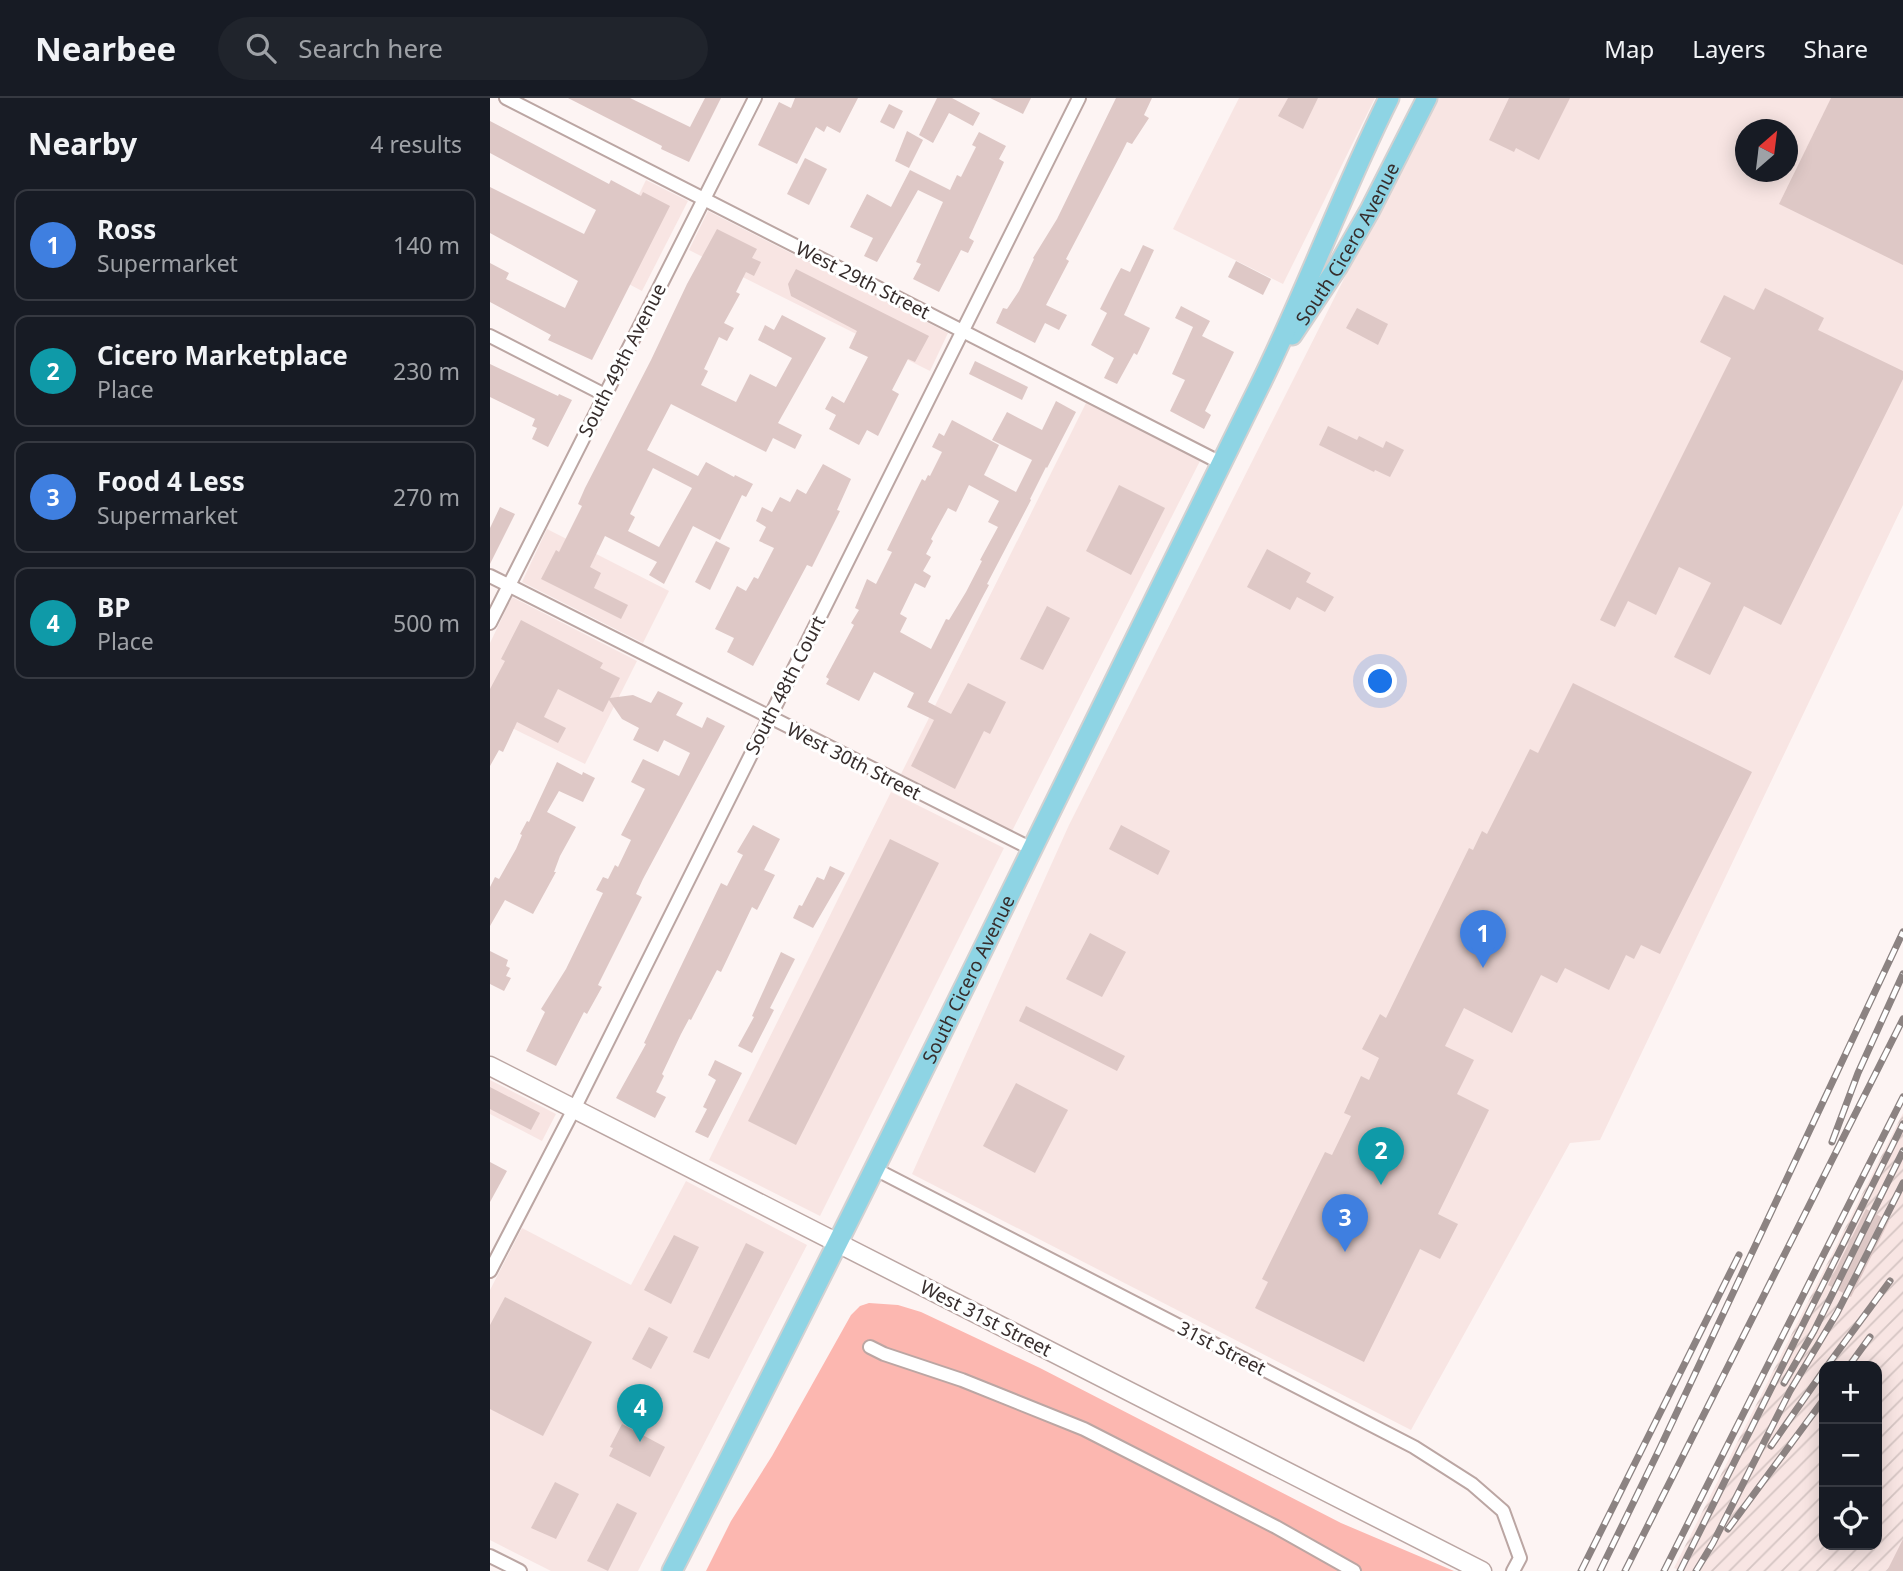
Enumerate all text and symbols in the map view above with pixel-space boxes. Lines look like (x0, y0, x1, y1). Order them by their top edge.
search box (218, 17, 708, 80)
text: Nearbee (35, 26, 176, 71)
icon: search (242, 29, 280, 67)
text: Search here (298, 30, 443, 66)
text: Map (1604, 32, 1654, 65)
text: Layers (1692, 32, 1766, 65)
text: Share (1804, 32, 1868, 65)
north arrow (1735, 119, 1798, 182)
text: Nearby (28, 123, 137, 164)
text: 4 results (370, 128, 462, 160)
street label: South Cicero Avenue (1289, 158, 1405, 330)
text: Ross (97, 211, 156, 247)
text: 1 (46, 229, 60, 261)
text: 140 m (393, 229, 460, 261)
street label: West 29th Street (792, 235, 935, 325)
text: Supermarket (97, 247, 238, 279)
street label: South 49th Avenue (572, 279, 672, 441)
text: Cicero Marketplace (97, 337, 348, 373)
text: 2 (46, 355, 60, 387)
text: 230 m (393, 355, 460, 387)
text: Place (97, 373, 154, 405)
text: Food 4 Less (97, 463, 245, 499)
text: 3 (46, 481, 60, 513)
text: 270 m (393, 481, 460, 513)
text: Supermarket (97, 499, 238, 531)
text: BP (97, 589, 130, 625)
text: 4 (46, 607, 60, 639)
text: 500 m (393, 607, 460, 639)
street label: South 48th Court (739, 611, 831, 759)
text: Place (97, 625, 154, 657)
your location (1363, 664, 1397, 698)
street label: West 30th Street (783, 716, 926, 806)
street label: South Cicero Avenue (916, 890, 1021, 1068)
pin: 1 (1460, 910, 1506, 968)
pin: 2 (1358, 1127, 1404, 1185)
pin: 3 (1322, 1194, 1368, 1252)
street label: West 31st Street (916, 1274, 1056, 1362)
street label: 31st Street (1173, 1315, 1271, 1381)
map controls (1819, 1361, 1882, 1550)
button: + (1819, 1361, 1882, 1424)
pin: 4 (617, 1384, 663, 1442)
button: − (1819, 1424, 1882, 1487)
button: locate (1819, 1487, 1882, 1550)

